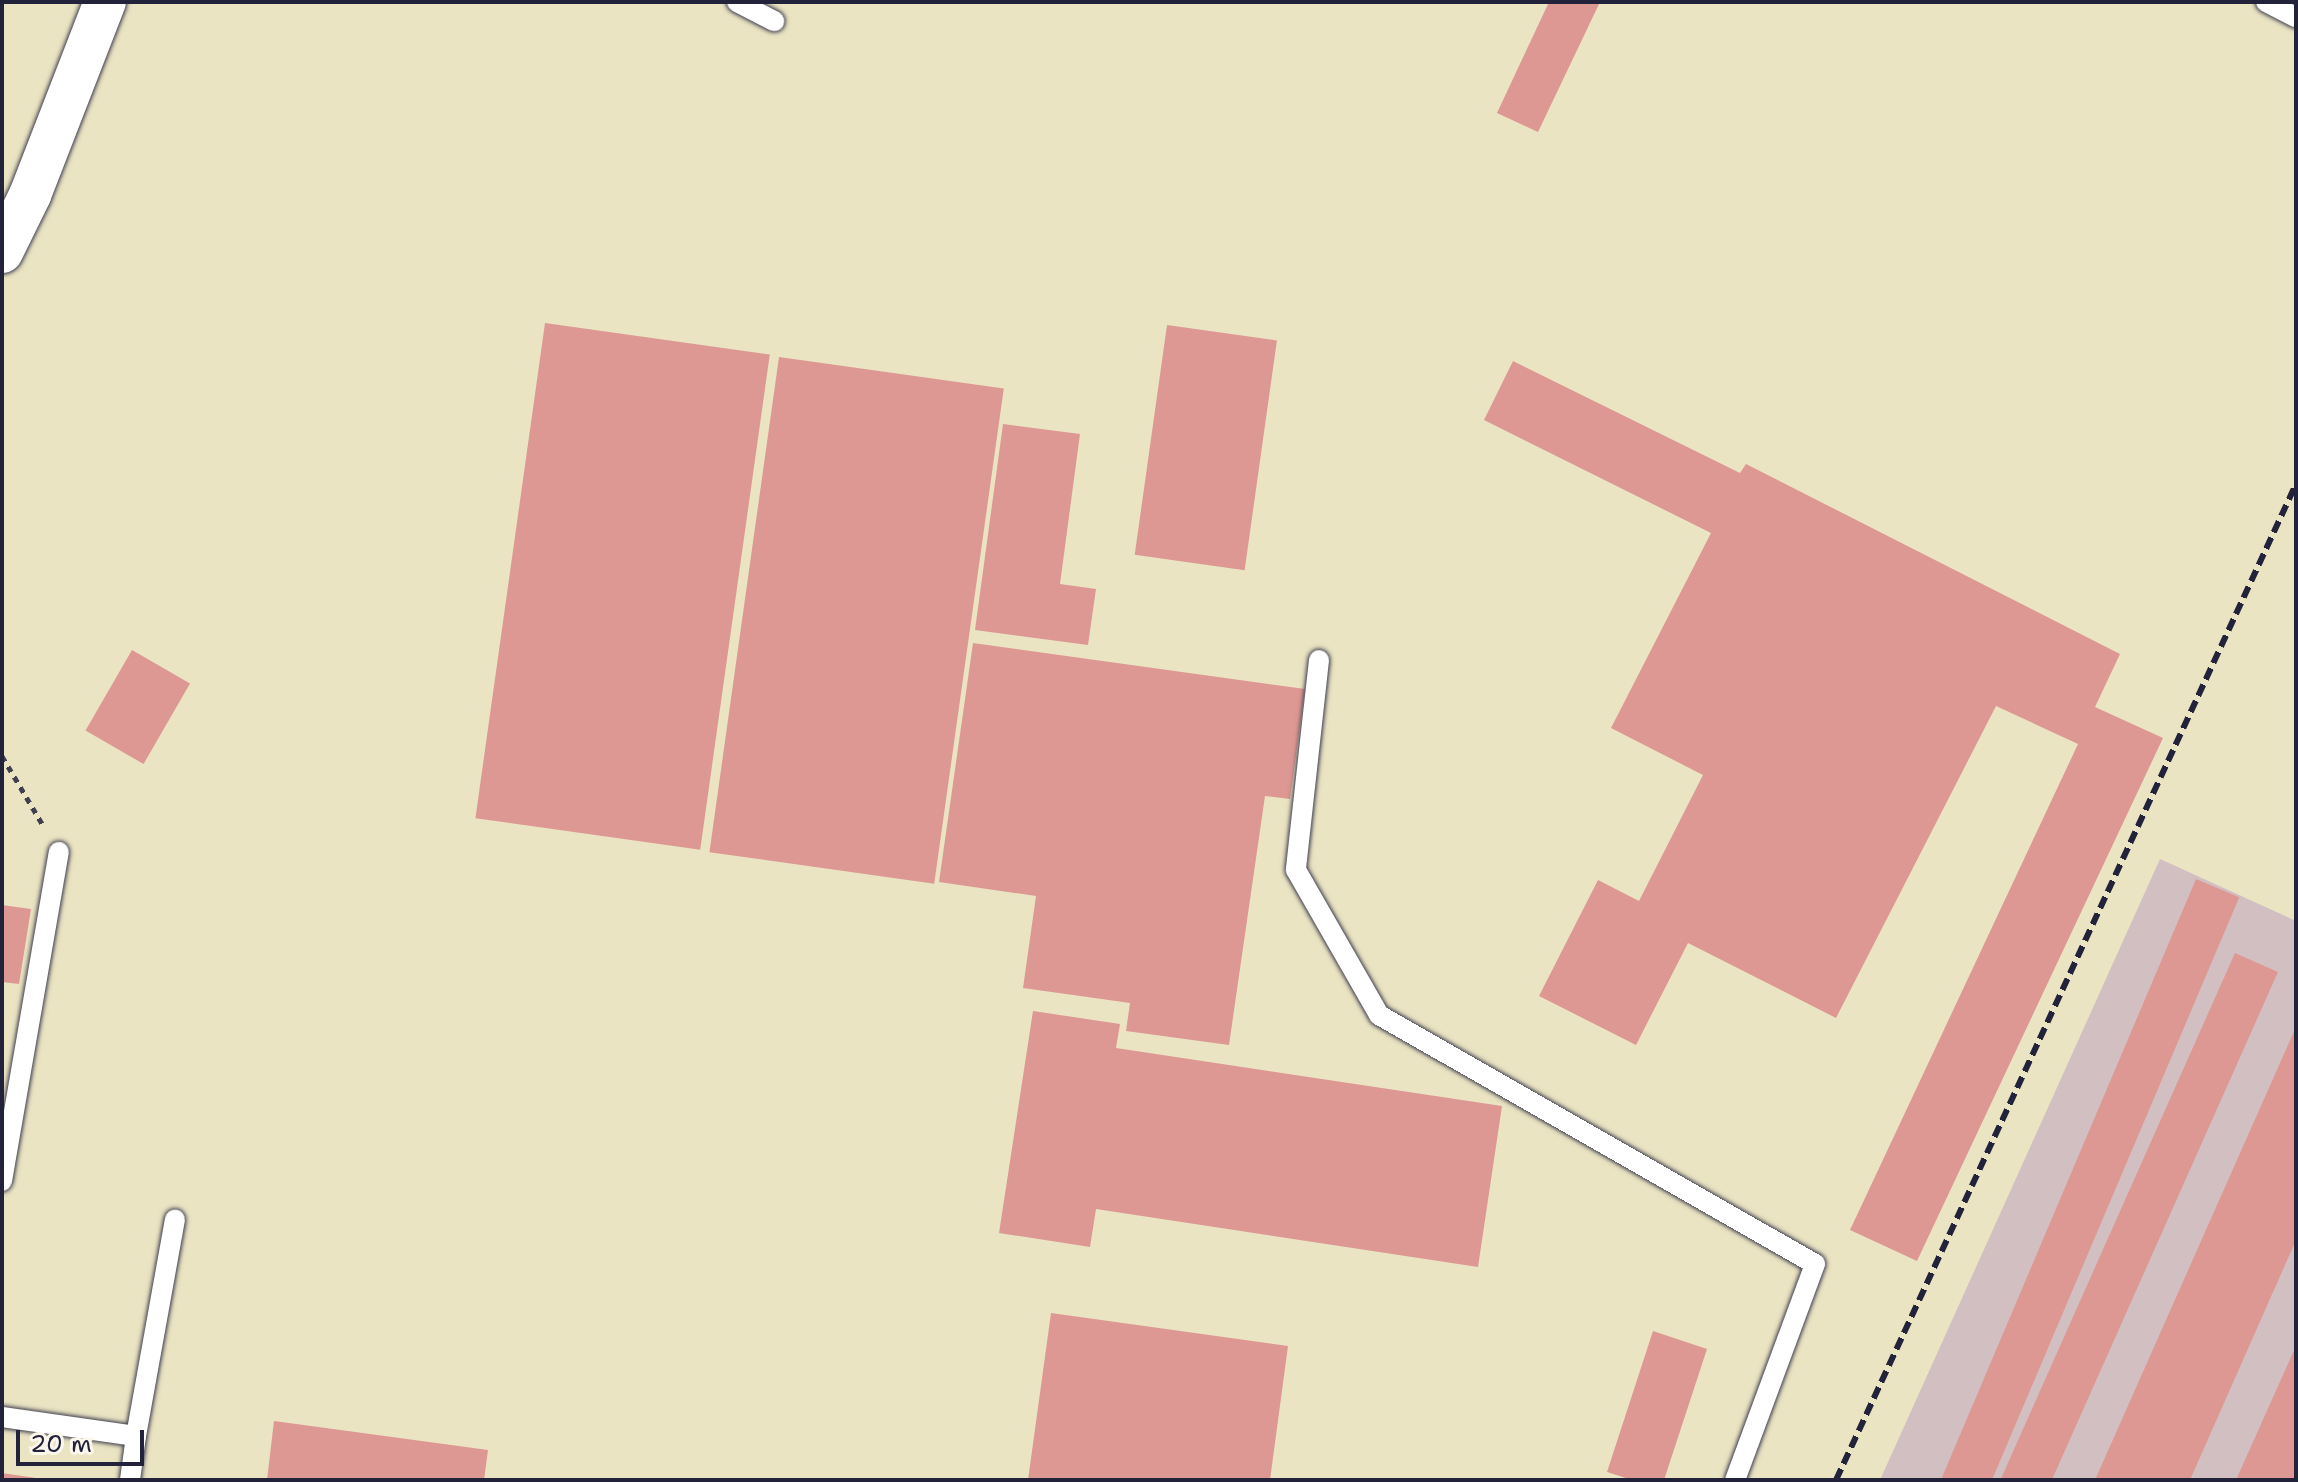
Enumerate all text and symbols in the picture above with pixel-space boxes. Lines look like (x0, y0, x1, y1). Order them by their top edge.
scale bar (20, 1414, 148, 1464)
text: 20 m (30, 1428, 92, 1460)

